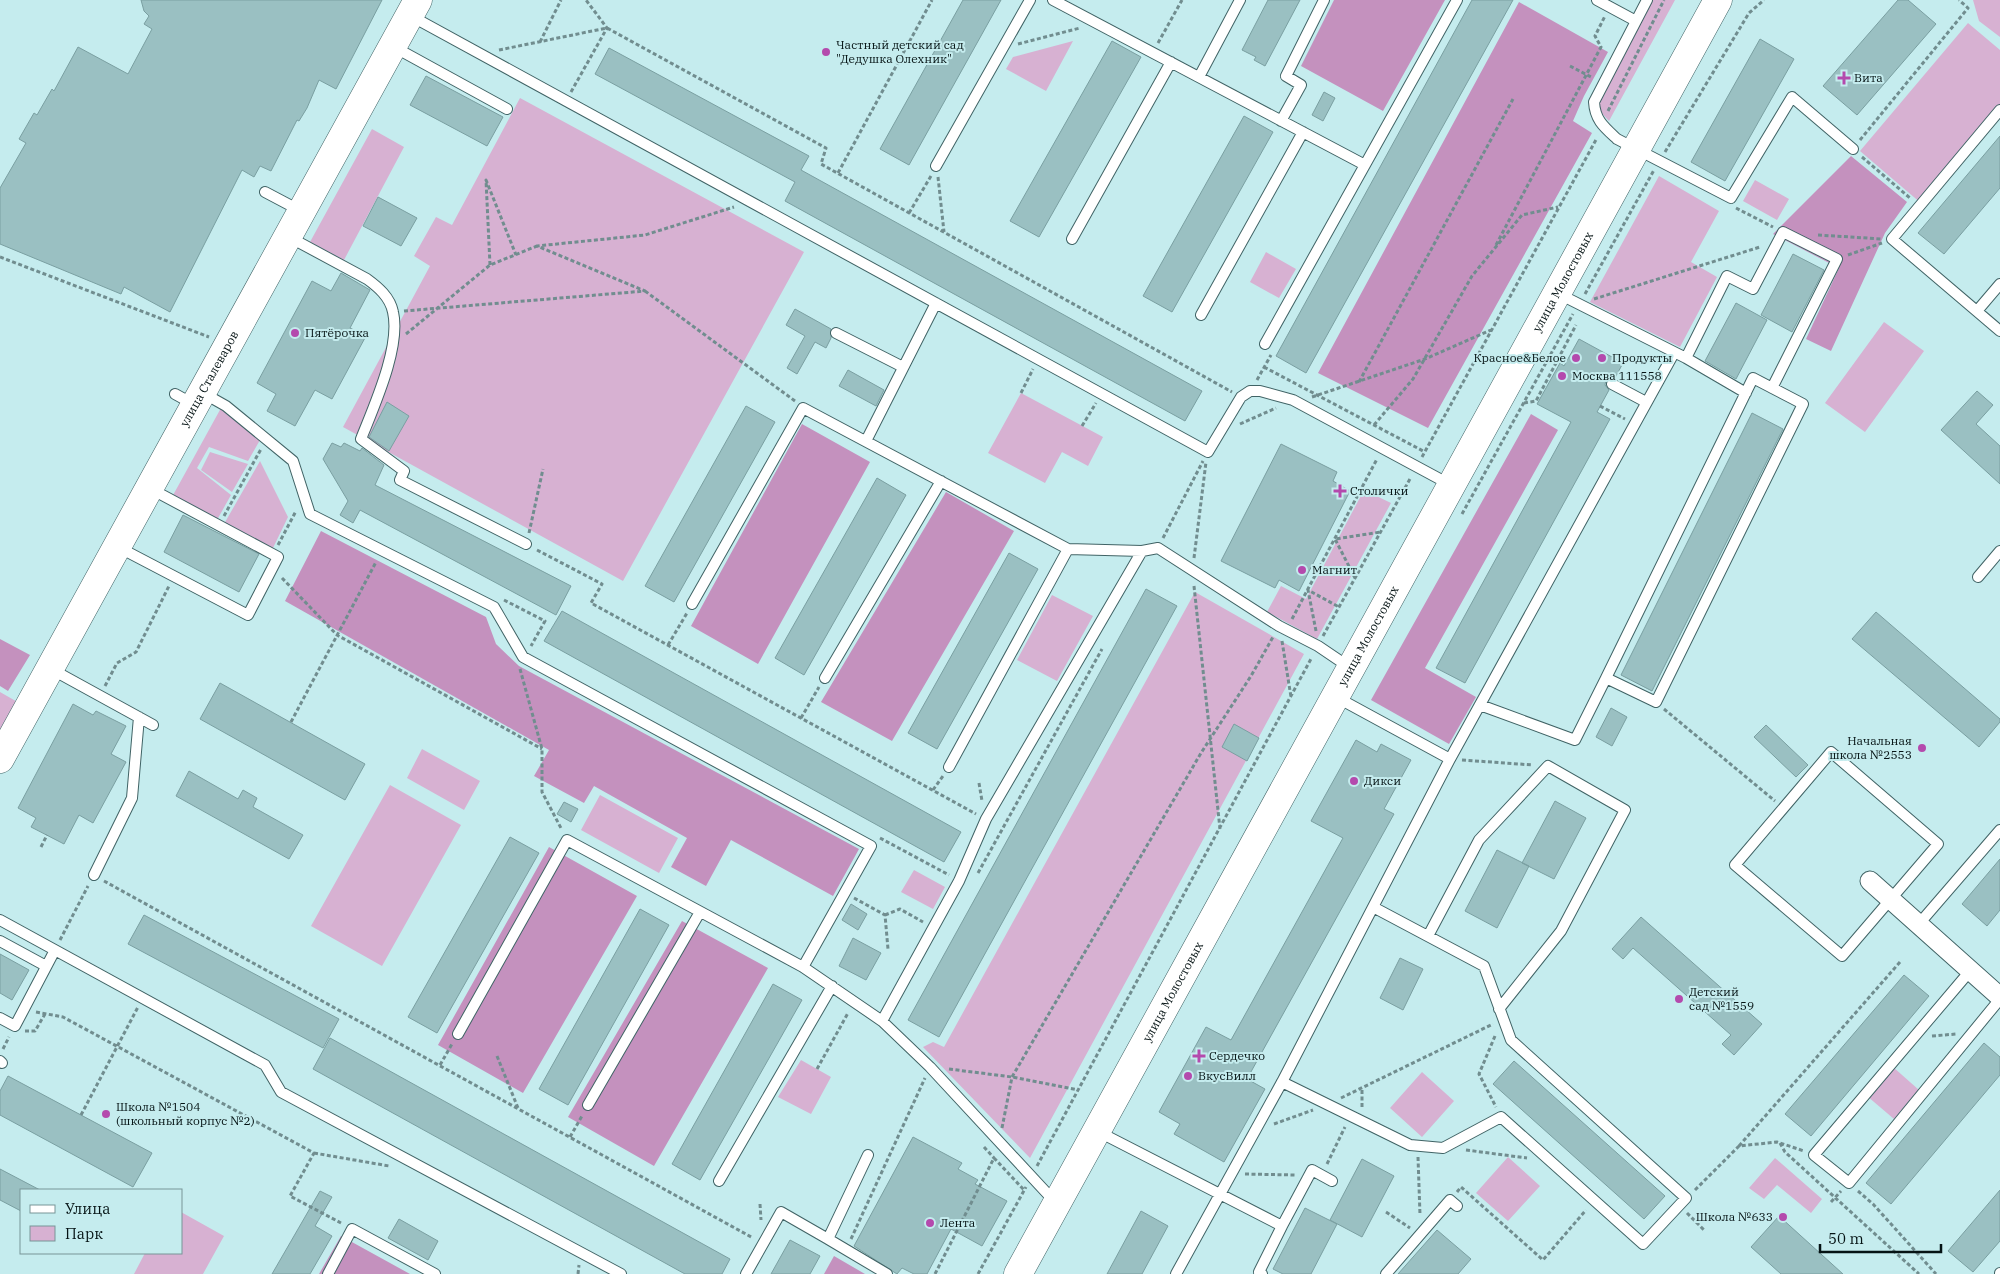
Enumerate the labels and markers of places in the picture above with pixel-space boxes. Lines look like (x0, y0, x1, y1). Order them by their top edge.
place label: Частный детский сад "Дедушка Олехник" (836, 37, 964, 66)
marker: Частный детский сад "Дедушка Олехник" (820, 46, 832, 58)
place label: Вита (1854, 70, 1883, 85)
marker: Вита (1838, 72, 1850, 84)
place label: Пятёрочка (305, 325, 370, 340)
marker: Пятёрочка (289, 327, 301, 339)
place label: Красное&Белое (1473, 350, 1566, 365)
place label: Продукты (1612, 350, 1673, 365)
marker: Красное&Белое (1570, 352, 1582, 364)
marker: Продукты (1596, 352, 1608, 364)
place label: Москва 111558 (1572, 368, 1662, 383)
marker: Москва 111558 (1556, 370, 1568, 382)
place label: Столички (1350, 483, 1408, 498)
marker: Столички (1334, 485, 1346, 497)
place label: Магнит (1312, 562, 1357, 577)
marker: Магнит (1296, 564, 1308, 576)
place label: Начальная школа №2553 (1829, 733, 1912, 762)
marker: Начальная школа №2553 (1916, 742, 1928, 754)
place label: Дикси (1364, 773, 1401, 788)
marker: Дикси (1348, 775, 1360, 787)
place label: Детский сад №1559 (1689, 984, 1754, 1013)
marker: Детский сад №1559 (1673, 993, 1685, 1005)
place label: Сердечко (1209, 1048, 1265, 1063)
marker: Сердечко (1193, 1050, 1205, 1062)
place label: ВкусВилл (1198, 1068, 1256, 1083)
marker: ВкусВилл (1182, 1070, 1194, 1082)
place label: Школа №1504 (школьный корпус №2) (116, 1099, 255, 1128)
marker: Школа №1504 (школьный корпус №2) (100, 1108, 112, 1120)
place label: Школа №633 (1696, 1209, 1773, 1224)
marker: Школа №633 (1777, 1211, 1789, 1223)
place label: Лента (940, 1215, 976, 1230)
marker: Лента (924, 1217, 936, 1229)

